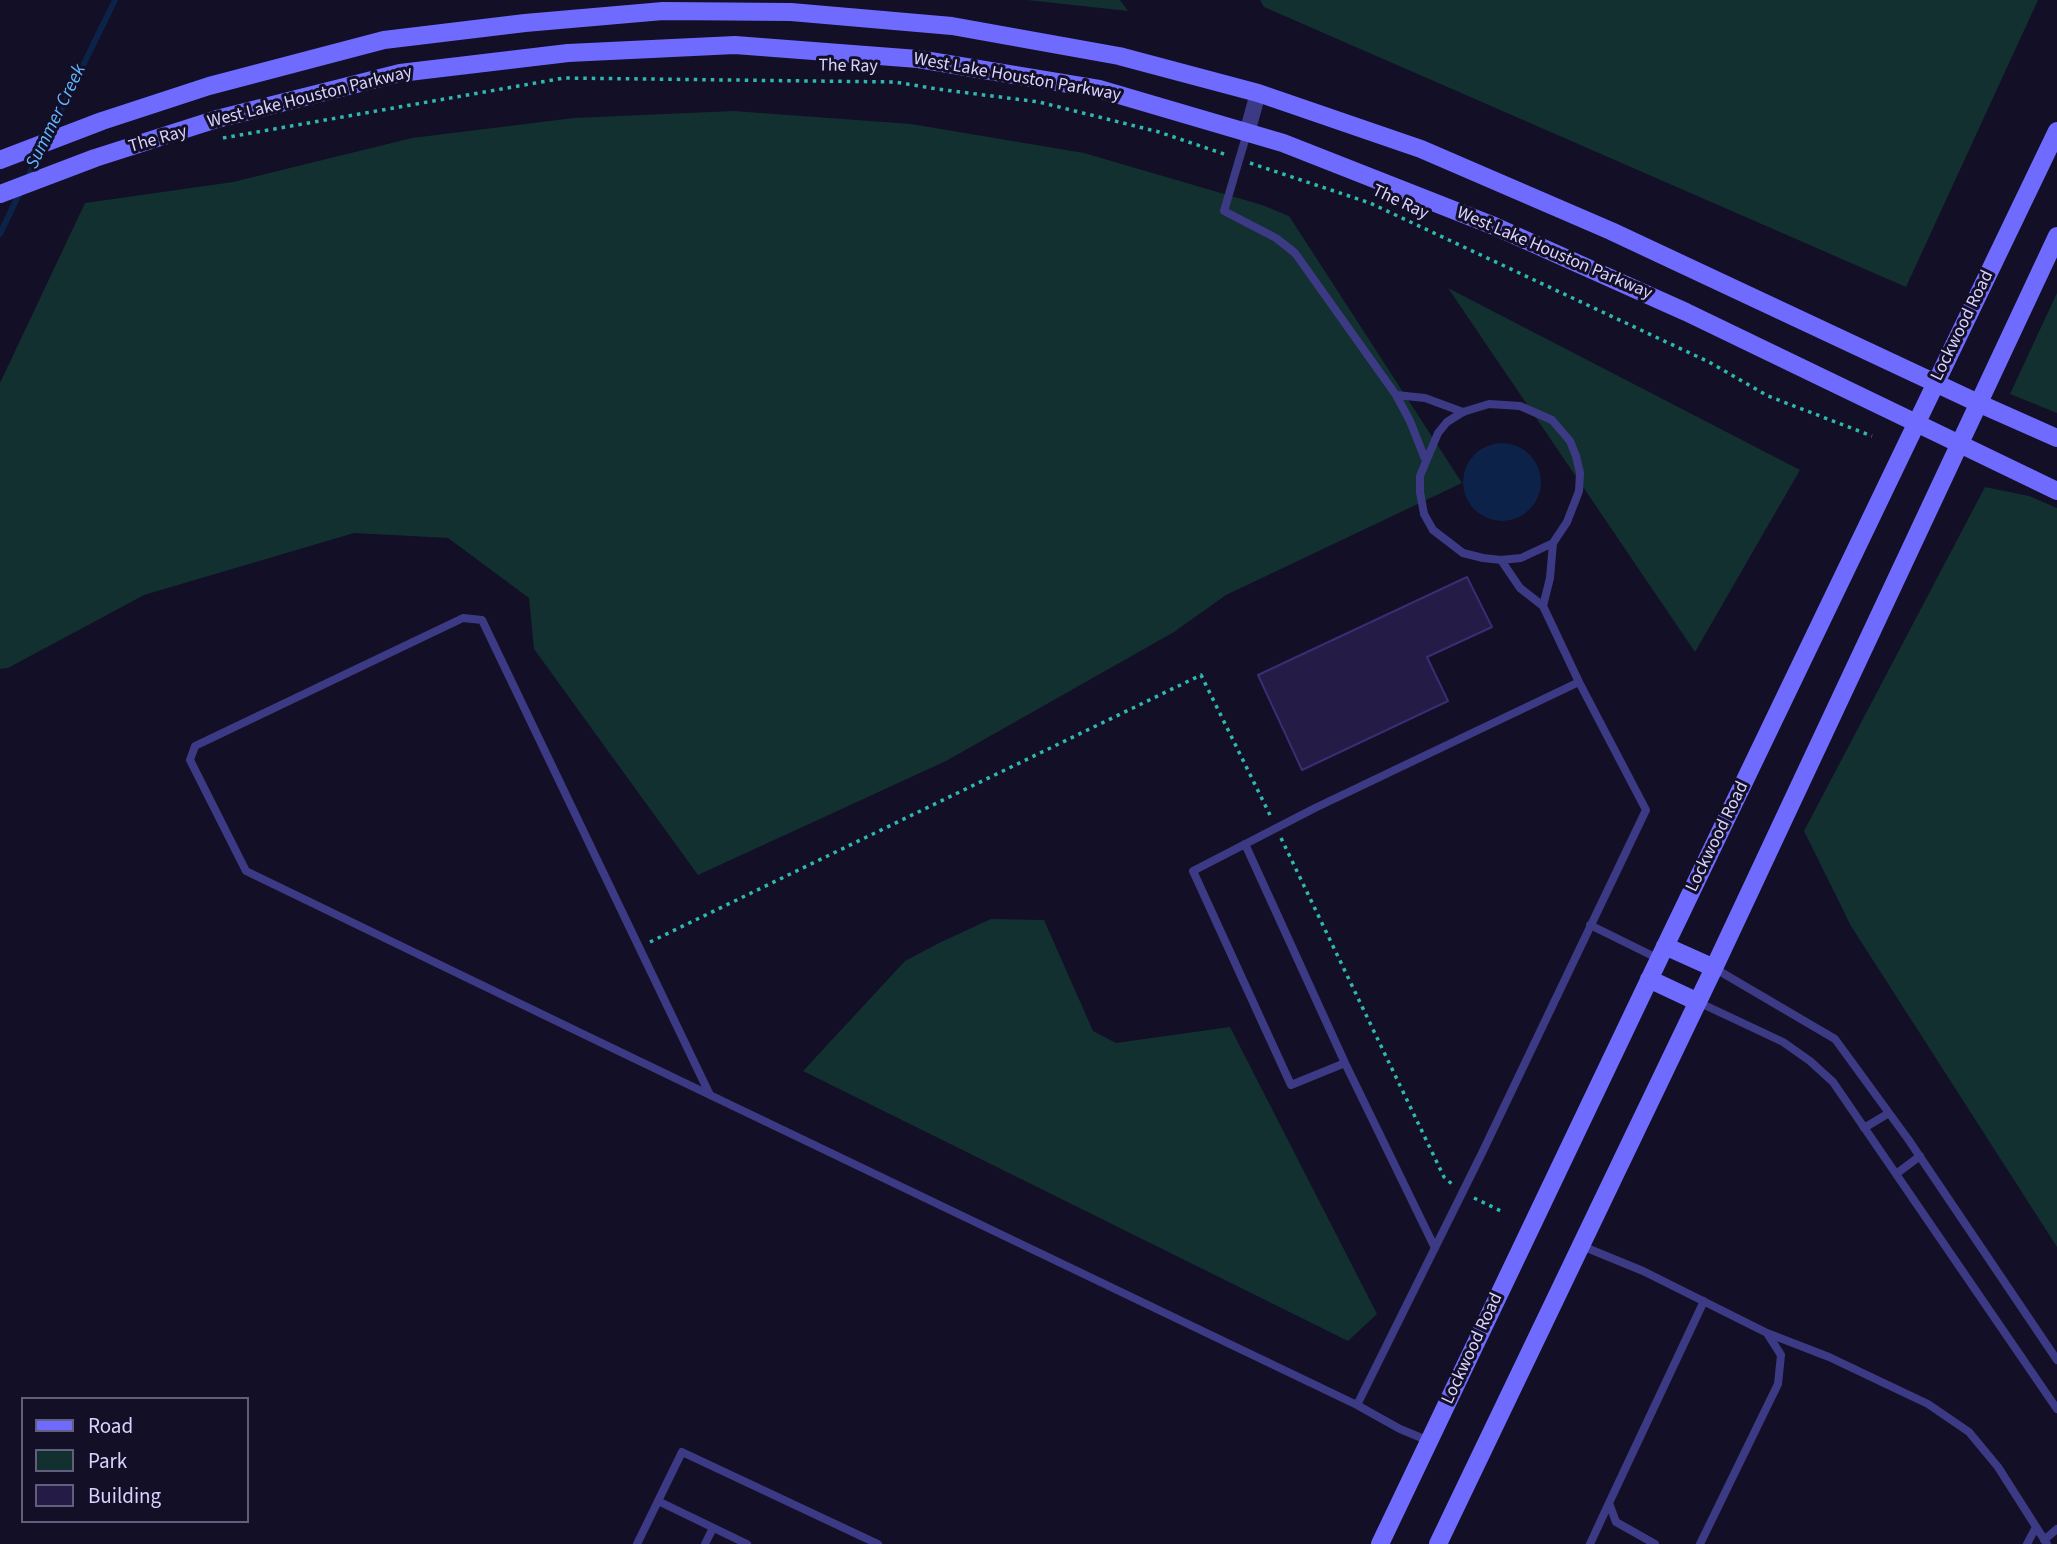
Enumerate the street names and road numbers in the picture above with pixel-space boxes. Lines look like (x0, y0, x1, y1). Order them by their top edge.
street label: West Lake Houston Parkway (912, 49, 1122, 107)
street label: The Ray (818, 56, 878, 78)
street label: West Lake Houston Parkway (205, 62, 415, 134)
street label: The Ray (126, 121, 190, 159)
street label: The Ray (1368, 181, 1432, 225)
street label: West Lake Houston Parkway (1453, 203, 1655, 305)
street label: Lockwood Road (1927, 267, 1999, 385)
street label: Lockwood Road (1682, 778, 1754, 896)
street label: Lockwood Road (1438, 1290, 1508, 1408)

